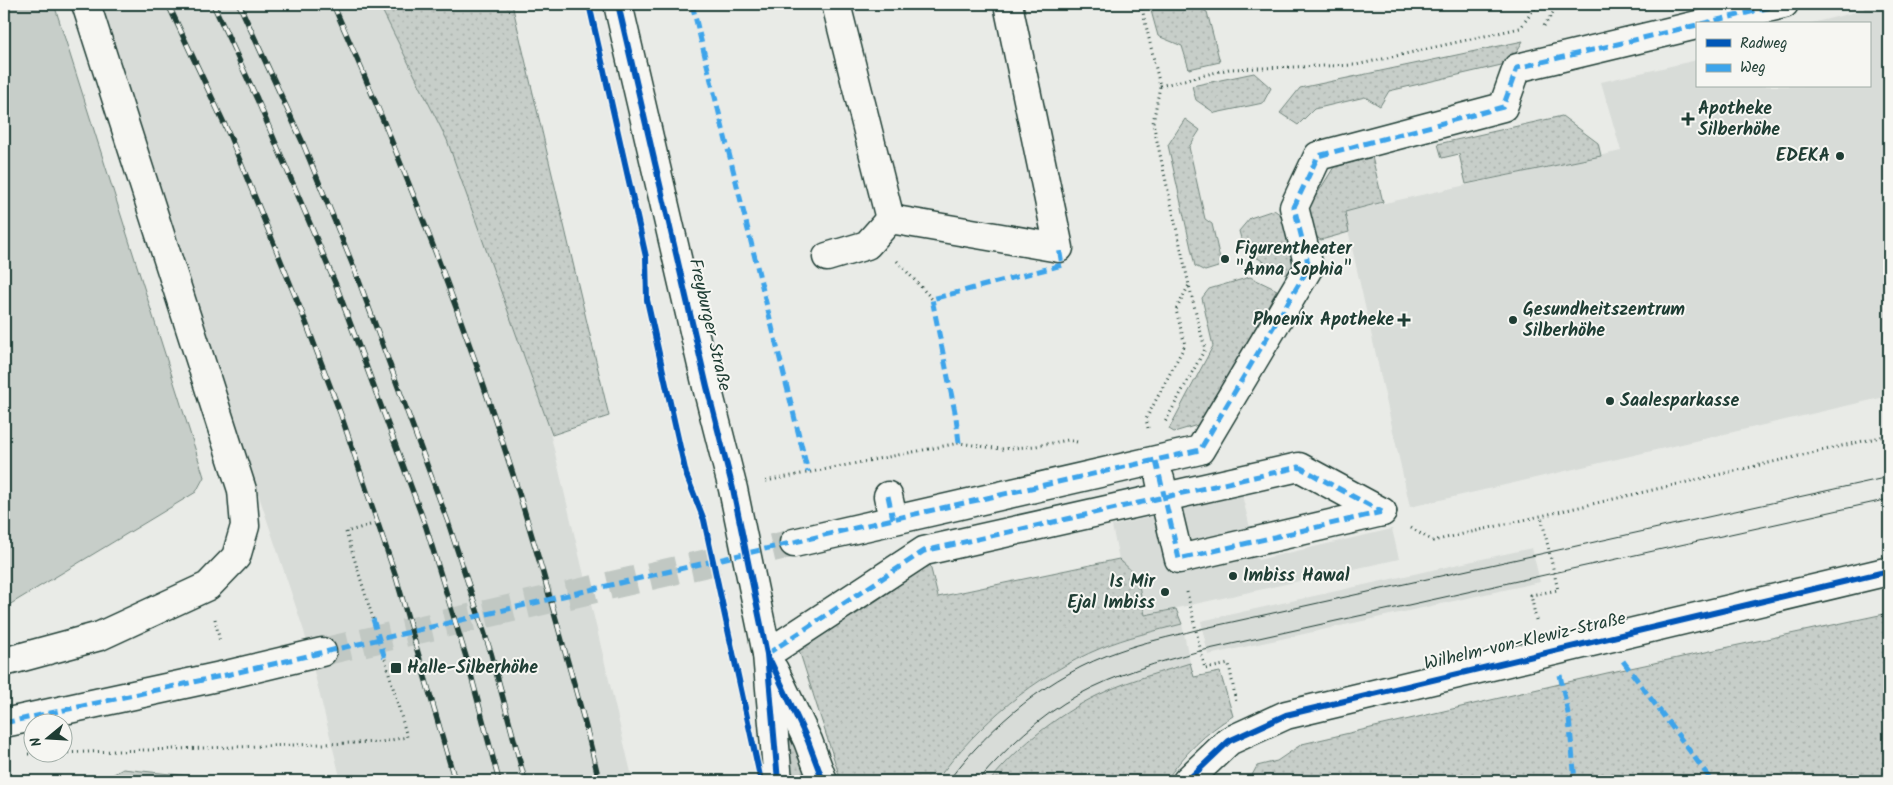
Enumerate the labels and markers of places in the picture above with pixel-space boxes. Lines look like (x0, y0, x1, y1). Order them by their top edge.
place label: Apotheke Silberhöhe (1698, 95, 1780, 145)
marker: Apotheke Silberhöhe (1682, 113, 1694, 125)
place label: EDEKA (1776, 142, 1830, 171)
marker: EDEKA (1834, 150, 1846, 162)
place label: Figurentheater "Anna Sophia" (1235, 235, 1353, 285)
marker: Figurentheater "Anna Sophia" (1219, 253, 1231, 265)
place label: Gesundheitszentrum Silberhöhe (1523, 296, 1685, 346)
place label: Phoenix Apotheke (1253, 306, 1394, 335)
marker: Phoenix Apotheke (1398, 314, 1410, 326)
marker: Gesundheitszentrum Silberhöhe (1507, 314, 1519, 326)
place label: Saalesparkasse (1620, 387, 1740, 416)
marker: Saalesparkasse (1604, 395, 1616, 407)
place label: Imbiss Hawal (1243, 562, 1350, 591)
place label: Is Mir Ejal Imbiss (1068, 568, 1156, 618)
marker: Imbiss Hawal (1227, 570, 1239, 582)
marker: Is Mir Ejal Imbiss (1159, 586, 1171, 598)
place label: Halle-Silberhöhe (407, 654, 538, 683)
marker: Halle-Silberhöhe (389, 661, 403, 675)

